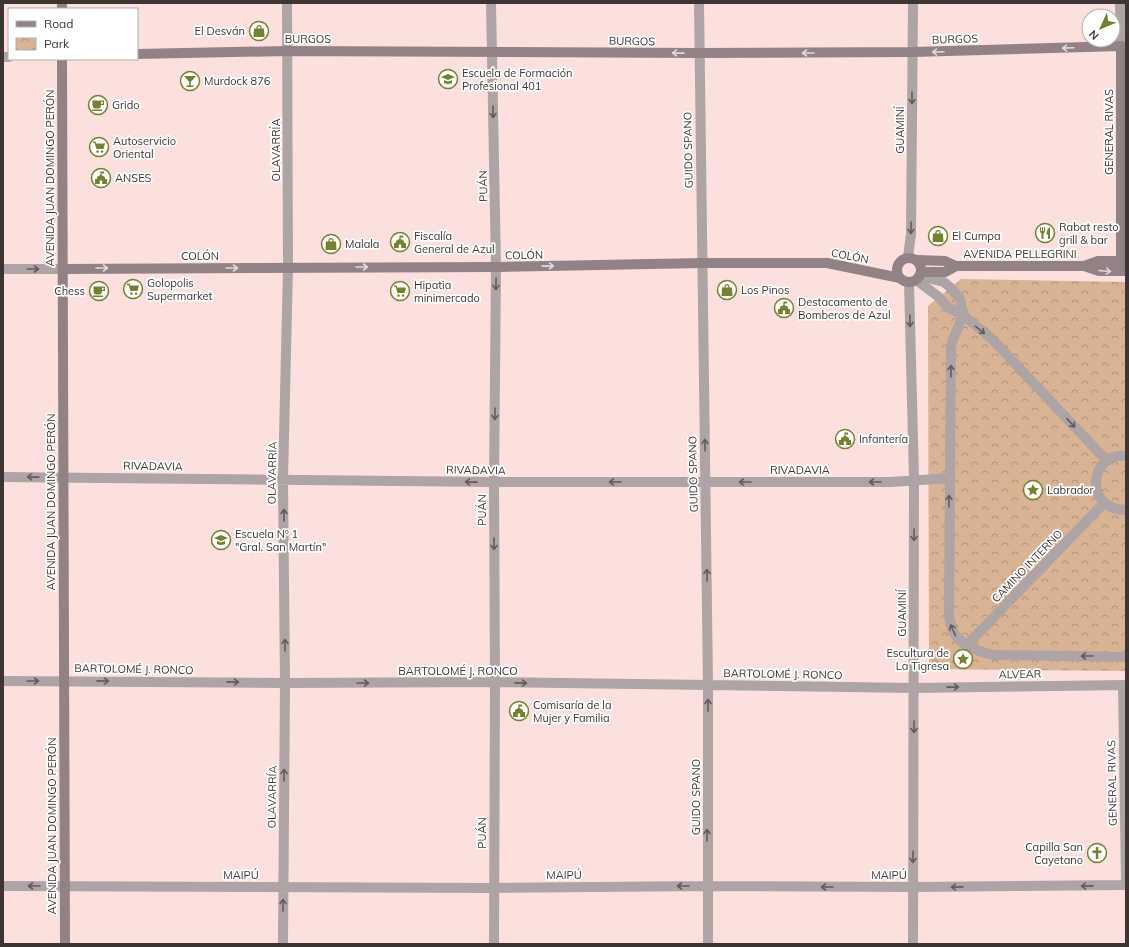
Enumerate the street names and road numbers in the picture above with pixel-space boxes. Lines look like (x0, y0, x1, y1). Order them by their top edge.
street label: BURGOS (932, 31, 979, 47)
street label: BURGOS (285, 32, 331, 46)
street label: BURGOS (609, 34, 655, 48)
street label: AVENIDA JUAN DOMINGO PERÓN (43, 89, 57, 267)
street label: GENERAL RIVAS (1102, 89, 1116, 175)
street label: GUAMINÍ (893, 105, 907, 154)
street label: GUIDO SPANO (680, 112, 696, 188)
street label: OLAVARRÍA (269, 118, 283, 182)
street label: PUÁN (476, 170, 490, 202)
street label: COLÓN (830, 245, 870, 267)
street label: AVENIDA PELLEGRINI (963, 247, 1077, 261)
street label: COLÓN (505, 248, 543, 262)
street label: COLÓN (181, 249, 219, 263)
street label: AVENIDA JUAN DOMINGO PERÓN (44, 413, 58, 591)
street label: GUIDO SPANO (685, 436, 701, 512)
street label: OLAVARRÍA (264, 441, 280, 505)
street label: RIVADAVIA (123, 458, 183, 474)
street label: RIVADAVIA (446, 462, 506, 478)
street label: RIVADAVIA (770, 463, 830, 477)
street label: PUÁN (475, 494, 489, 526)
street label: CAMINO INTERNO (989, 527, 1065, 605)
street label: GUAMINÍ (895, 588, 909, 637)
street label: BARTOLOMÉ J. RONCO (74, 661, 194, 677)
street label: BARTOLOMÉ J. RONCO (398, 664, 518, 678)
street label: BARTOLOMÉ J. RONCO (723, 666, 843, 682)
street label: ALVEAR (999, 667, 1042, 681)
street label: AVENIDA JUAN DOMINGO PERÓN (45, 737, 59, 915)
street label: GENERAL RIVAS (1104, 740, 1120, 826)
street label: GUIDO SPANO (689, 759, 703, 835)
street label: OLAVARRÍA (264, 765, 280, 829)
street label: PUÁN (475, 817, 489, 849)
street label: MAIPÚ (223, 868, 259, 882)
street label: MAIPÚ (546, 868, 582, 882)
street label: MAIPÚ (871, 868, 907, 882)

